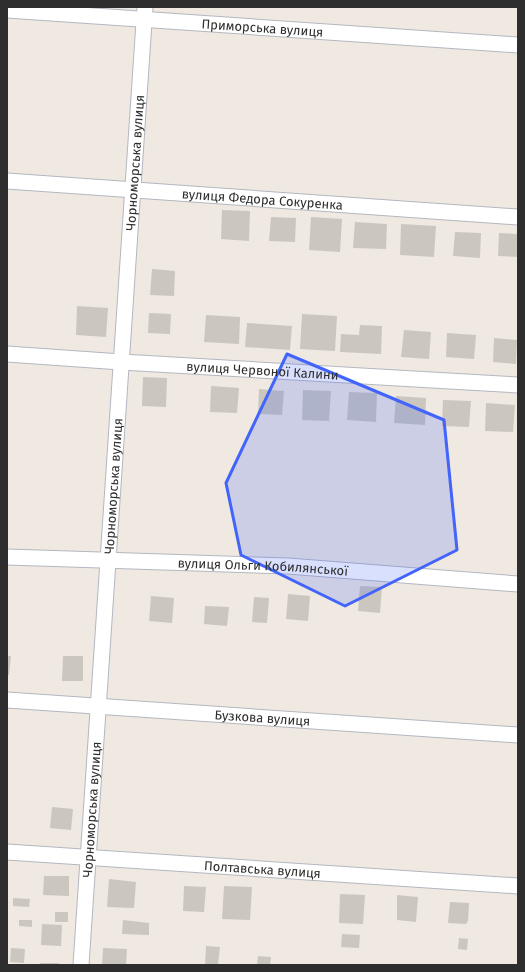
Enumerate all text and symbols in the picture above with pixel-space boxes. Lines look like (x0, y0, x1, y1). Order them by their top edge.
street label: Приморська вулиця (201, 16, 324, 39)
street label: Чорноморська вулиця (123, 94, 147, 231)
street label: вулиця Федора Сокуренка (181, 186, 343, 212)
street label: вулиця Червоної Калини (186, 358, 339, 382)
street label: Чорноморська вулиця (101, 418, 125, 555)
street label: вулиця Ольги Кобилянської (177, 555, 349, 578)
street label: Бузкова вулиця (214, 707, 311, 728)
street label: Чорноморська вулиця (79, 741, 103, 878)
street label: Полтавська вулиця (204, 858, 321, 880)

